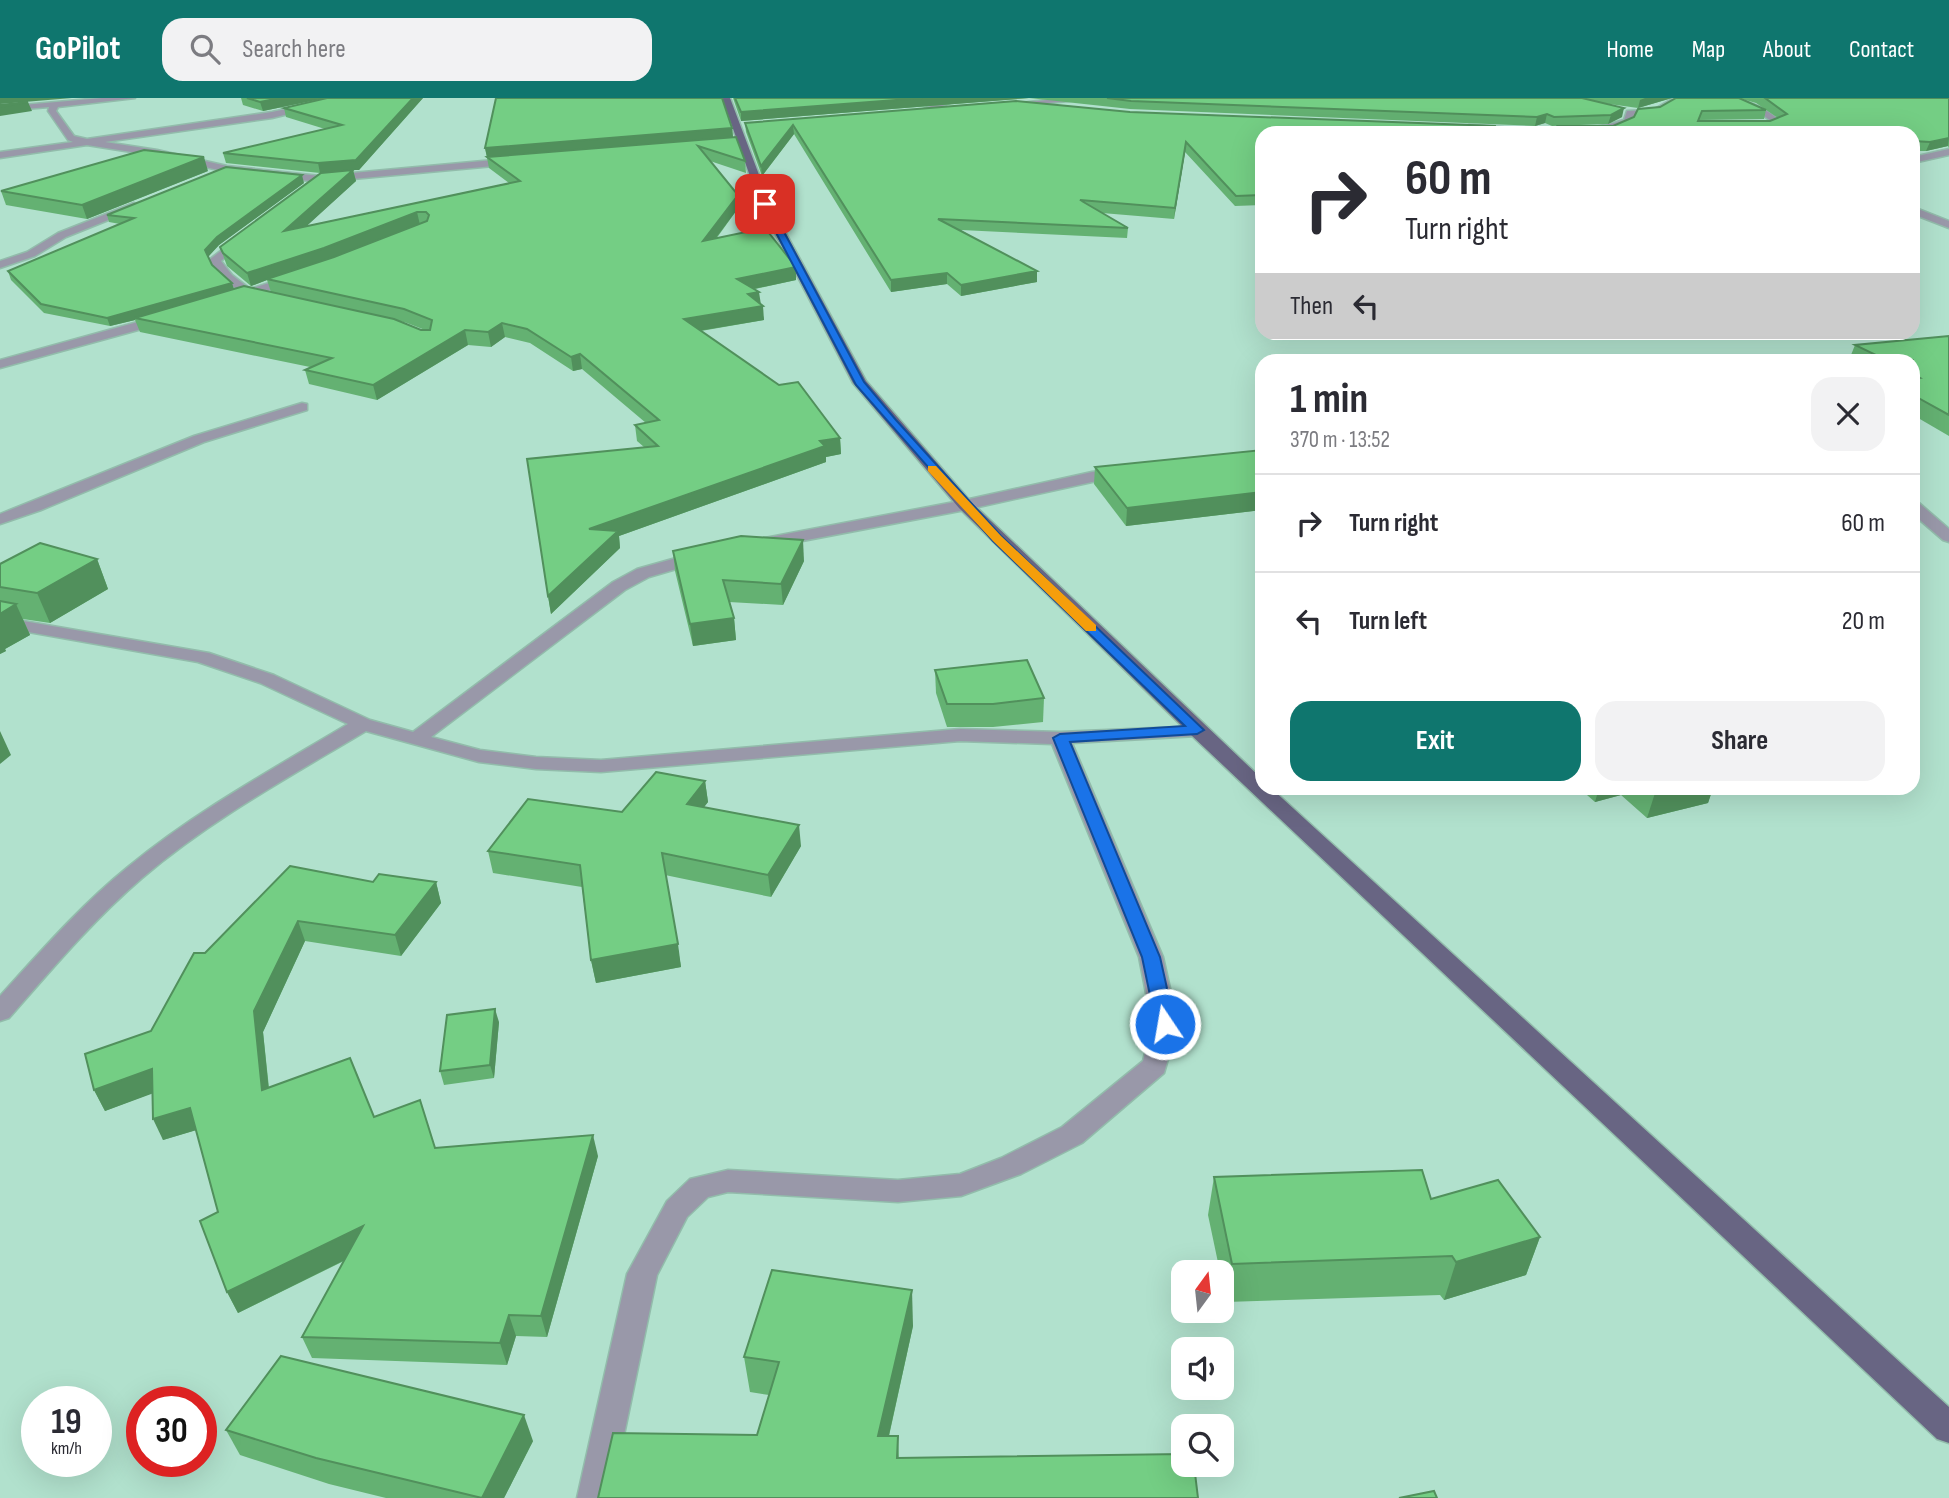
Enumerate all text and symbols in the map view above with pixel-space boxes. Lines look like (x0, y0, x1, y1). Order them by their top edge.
search box (162, 18, 652, 81)
text: GoPilot (35, 29, 120, 69)
icon: search (186, 30, 224, 68)
text: Search here (242, 34, 346, 65)
text: Home (1606, 35, 1654, 64)
text: Map (1692, 35, 1725, 64)
text: About (1763, 35, 1811, 64)
text: Contact (1849, 35, 1914, 64)
text: 60 m (1405, 150, 1492, 209)
icon: right (1290, 154, 1381, 245)
pin (735, 174, 795, 234)
icon: arrive (746, 185, 784, 223)
text: Turn right (1405, 210, 1509, 249)
icon: left (1347, 287, 1385, 325)
text: Then (1290, 291, 1333, 322)
text: 1 min (1290, 374, 1368, 425)
button: close (1811, 377, 1885, 451)
text: 370 m · 13:52 (1290, 426, 1390, 454)
icon: right (1290, 504, 1328, 542)
text: Turn right (1349, 508, 1438, 539)
text: 60 m (1841, 508, 1885, 539)
icon: left (1290, 602, 1328, 640)
text: Turn left (1349, 606, 1427, 637)
text: 20 m (1842, 606, 1885, 637)
button: Exit (1290, 701, 1581, 781)
button: Share (1595, 701, 1885, 781)
position arrow (1128, 987, 1202, 1061)
north arrow (1171, 1260, 1234, 1323)
map controls (1171, 1260, 1234, 1477)
button: sound (1171, 1337, 1234, 1400)
speed limit sign: 30 (126, 1386, 217, 1477)
text: 19 (51, 1401, 82, 1444)
button: search (1171, 1414, 1234, 1477)
text: km/h (51, 1438, 82, 1459)

